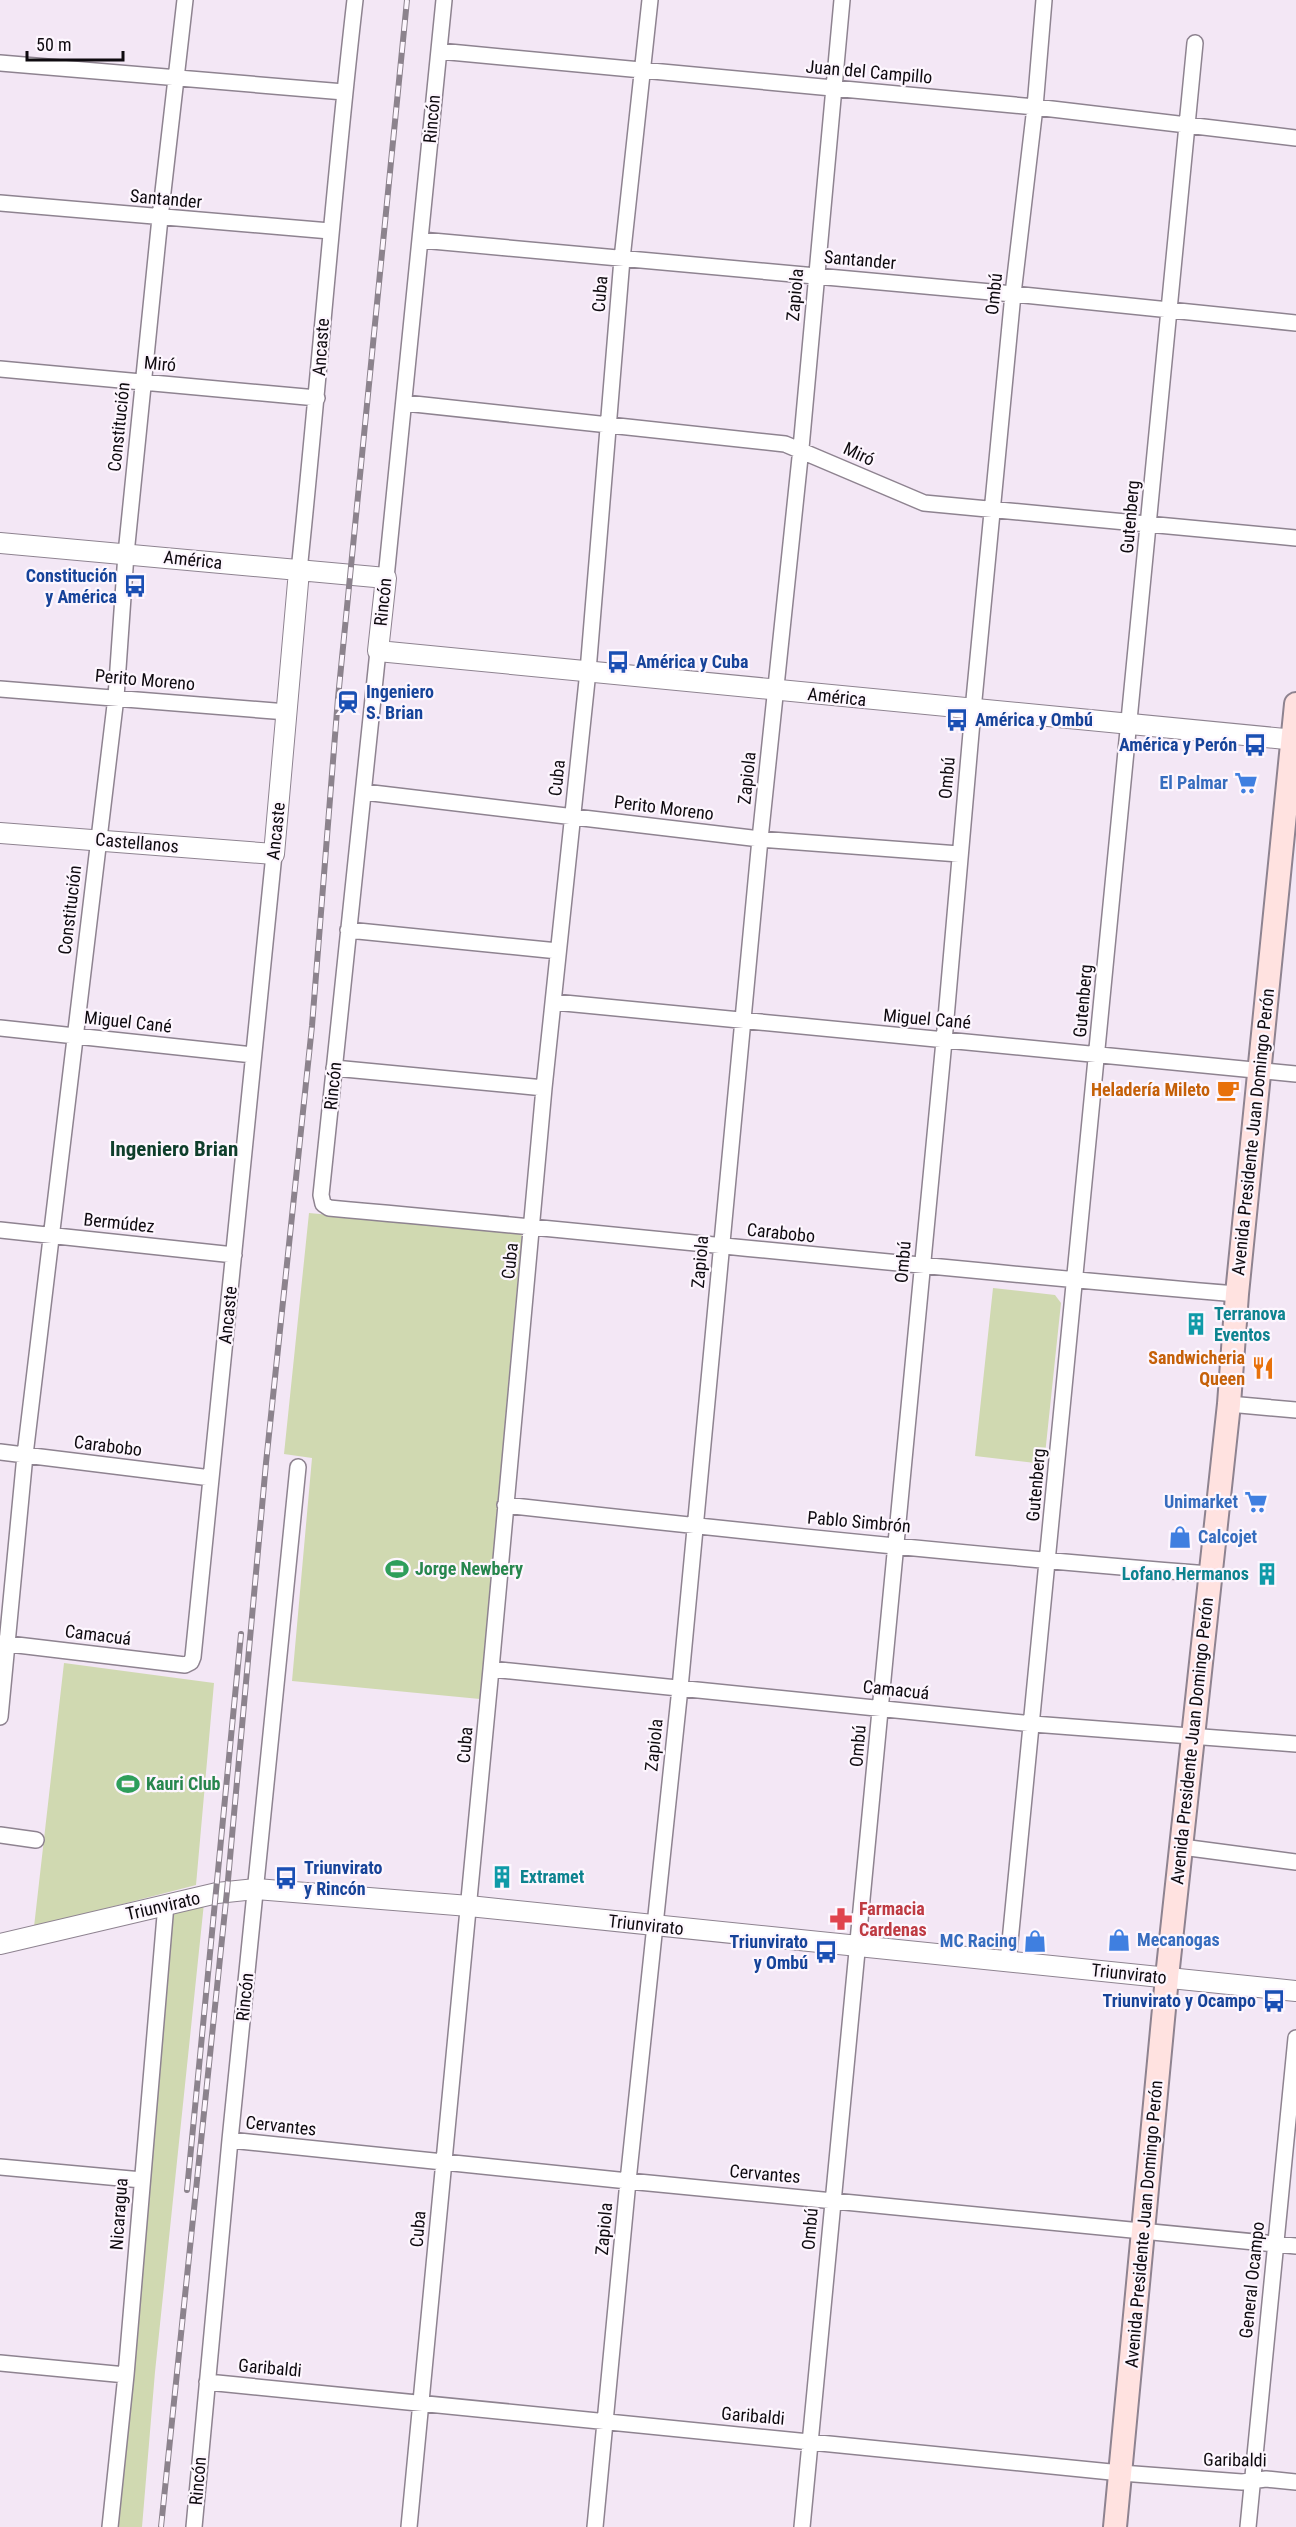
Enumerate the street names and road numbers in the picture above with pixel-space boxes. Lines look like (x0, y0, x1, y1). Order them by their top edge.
street label: Juan del Campillo (805, 55, 933, 88)
street label: Rincón (419, 94, 444, 144)
street label: Santander (129, 185, 203, 212)
street label: Santander (823, 246, 897, 273)
street label: Zapiola (782, 268, 807, 322)
street label: Ombú (981, 272, 1006, 316)
street label: Cuba (587, 275, 612, 313)
street label: Ancaste (308, 317, 333, 377)
street label: Miró (143, 352, 177, 375)
street label: Constitución (103, 381, 134, 473)
street label: Miró (840, 437, 878, 470)
street label: Gutenberg (1116, 480, 1143, 554)
street label: América (163, 546, 223, 573)
street label: Rincón (370, 577, 395, 627)
street label: Perito Moreno (94, 665, 196, 694)
street label: América (807, 683, 867, 710)
street label: Zapiola (733, 751, 760, 805)
street label: Ombú (934, 756, 959, 800)
street label: Cuba (544, 759, 569, 797)
street label: Perito Moreno (613, 791, 715, 824)
street label: Ancaste (262, 801, 289, 861)
street label: Castellanos (94, 828, 180, 857)
street label: Constitución (54, 864, 85, 956)
street label: Gutenberg (1069, 964, 1096, 1038)
street label: Avenida Presidente Juan Domingo Perón (1227, 987, 1278, 1277)
street label: Miguel Cané (882, 1004, 972, 1033)
street label: Miguel Cané (83, 1006, 173, 1037)
street label: Rincón (320, 1061, 345, 1111)
street label: Bermúdez (83, 1208, 156, 1237)
street label: Carabobo (746, 1218, 816, 1247)
street label: Zapiola (687, 1235, 712, 1289)
street label: Ombú (890, 1240, 915, 1284)
street label: Cuba (497, 1242, 522, 1280)
street label: Ancaste (214, 1285, 241, 1345)
street label: Carabobo (73, 1431, 143, 1460)
street label: Gutenberg (1022, 1448, 1049, 1522)
street label: Pablo Simbrón (807, 1507, 912, 1536)
street label: Avenida Presidente Juan Domingo Perón (1166, 1596, 1217, 1886)
street label: Camacuá (64, 1620, 132, 1649)
street label: Camacuá (862, 1676, 930, 1703)
street label: Zapiola (640, 1718, 667, 1772)
street label: Ombú (845, 1724, 870, 1768)
street label: Cuba (452, 1726, 477, 1764)
street label: Triunvirato (124, 1887, 202, 1924)
street label: Triunvirato (607, 1910, 685, 1939)
street label: Triunvirato (1090, 1959, 1168, 1988)
street label: Rincón (232, 1972, 257, 2022)
street label: Avenida Presidente Juan Domingo Perón (1120, 2079, 1167, 2369)
street label: Cervantes (245, 2111, 318, 2140)
street label: Cervantes (729, 2160, 801, 2187)
street label: Nicaragua (106, 2177, 131, 2251)
street label: Zapiola (591, 2202, 616, 2256)
street label: Ombú (797, 2207, 822, 2251)
street label: Cuba (405, 2210, 430, 2248)
street label: General Ocampo (1235, 2220, 1268, 2339)
street label: Garibaldi (237, 2354, 303, 2381)
street label: Garibaldi (720, 2402, 786, 2429)
street label: Garibaldi (1203, 2448, 1267, 2471)
street label: Rincón (185, 2456, 210, 2506)

